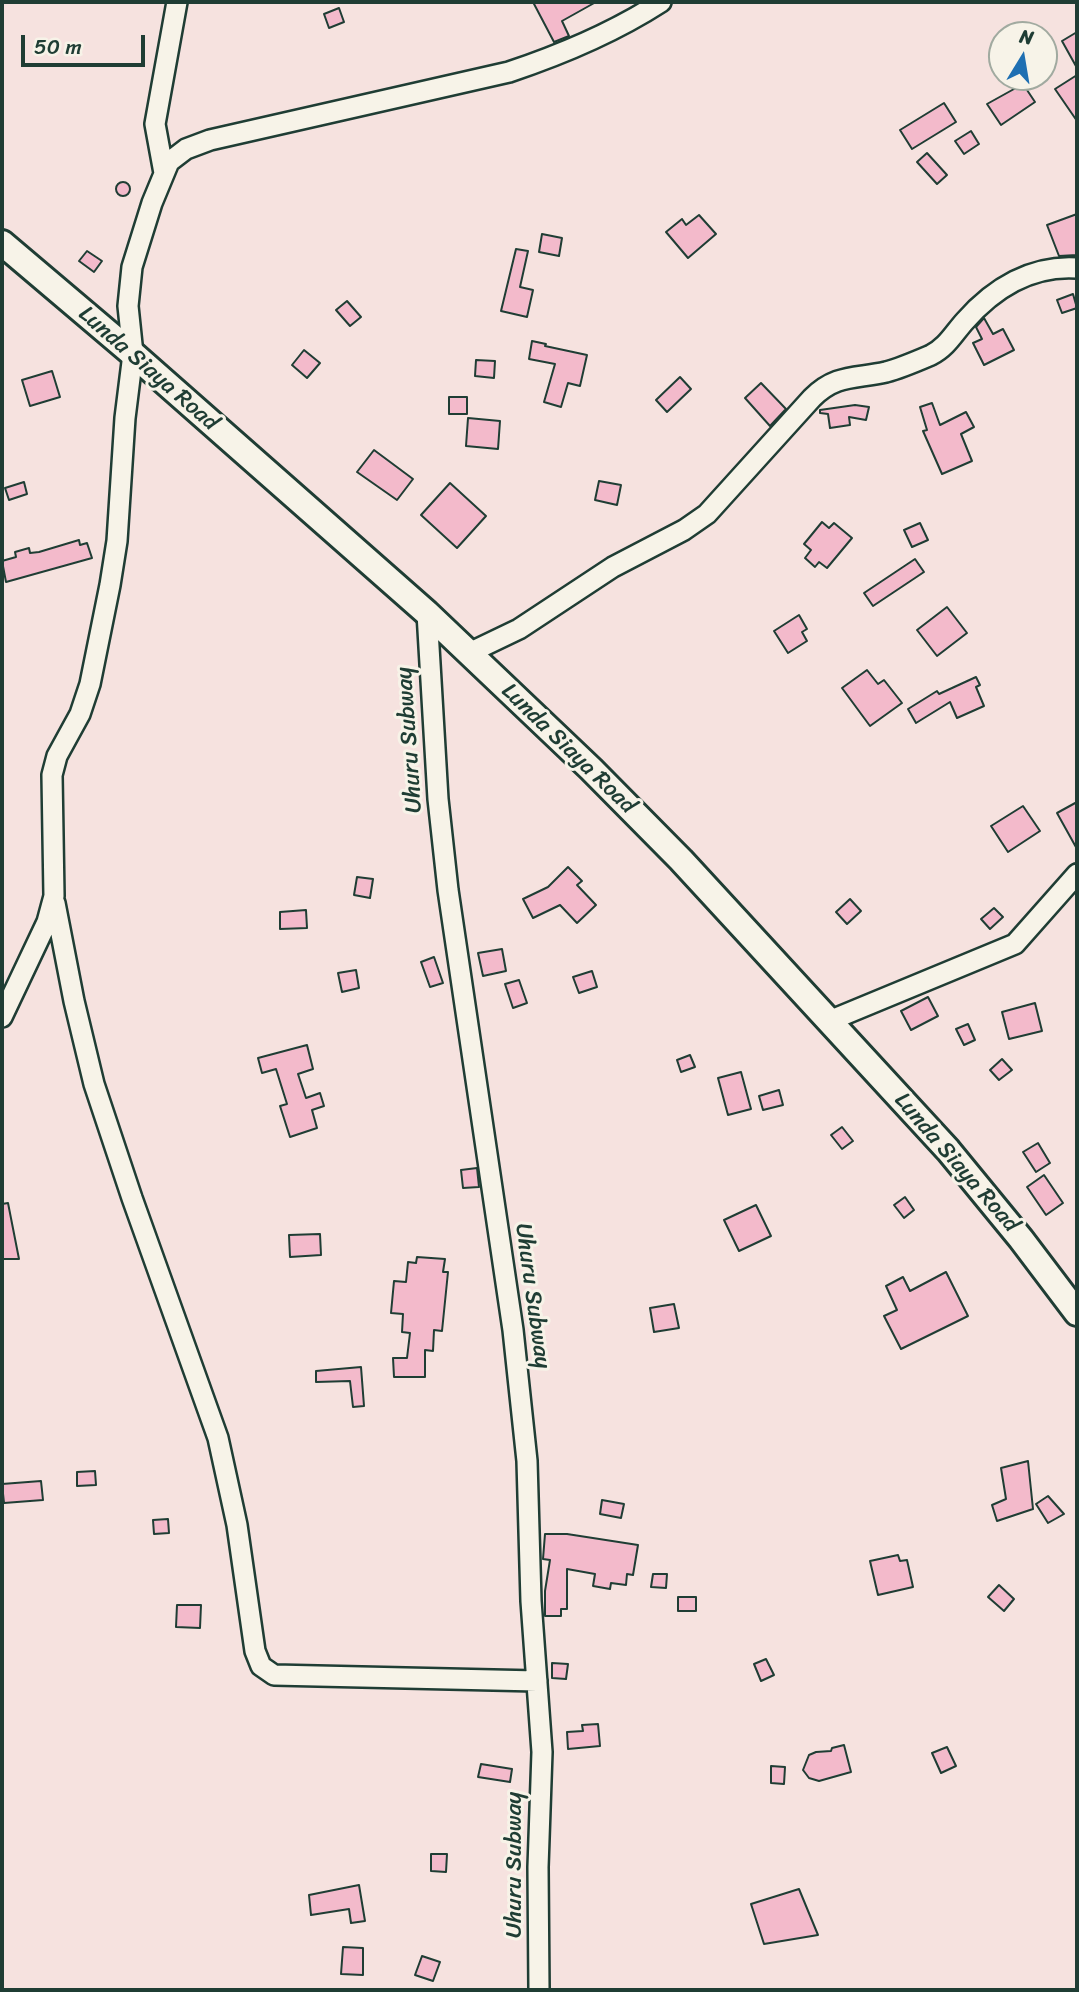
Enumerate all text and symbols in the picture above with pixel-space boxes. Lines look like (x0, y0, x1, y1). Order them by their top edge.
text: N (1017, 19, 1036, 54)
scale bar (24, 21, 149, 65)
north arrow (988, 21, 1058, 91)
text: 50 m (34, 28, 82, 66)
street label: Lunda Siaya Road (72, 301, 224, 437)
street label: Uhuru Subway (391, 666, 429, 814)
street label: Lunda Siaya Road (495, 678, 641, 820)
street label: Lunda Siaya Road (888, 1087, 1024, 1239)
street label: Uhuru Subway (508, 1222, 556, 1370)
street label: Uhuru Subway (501, 1792, 529, 1938)

